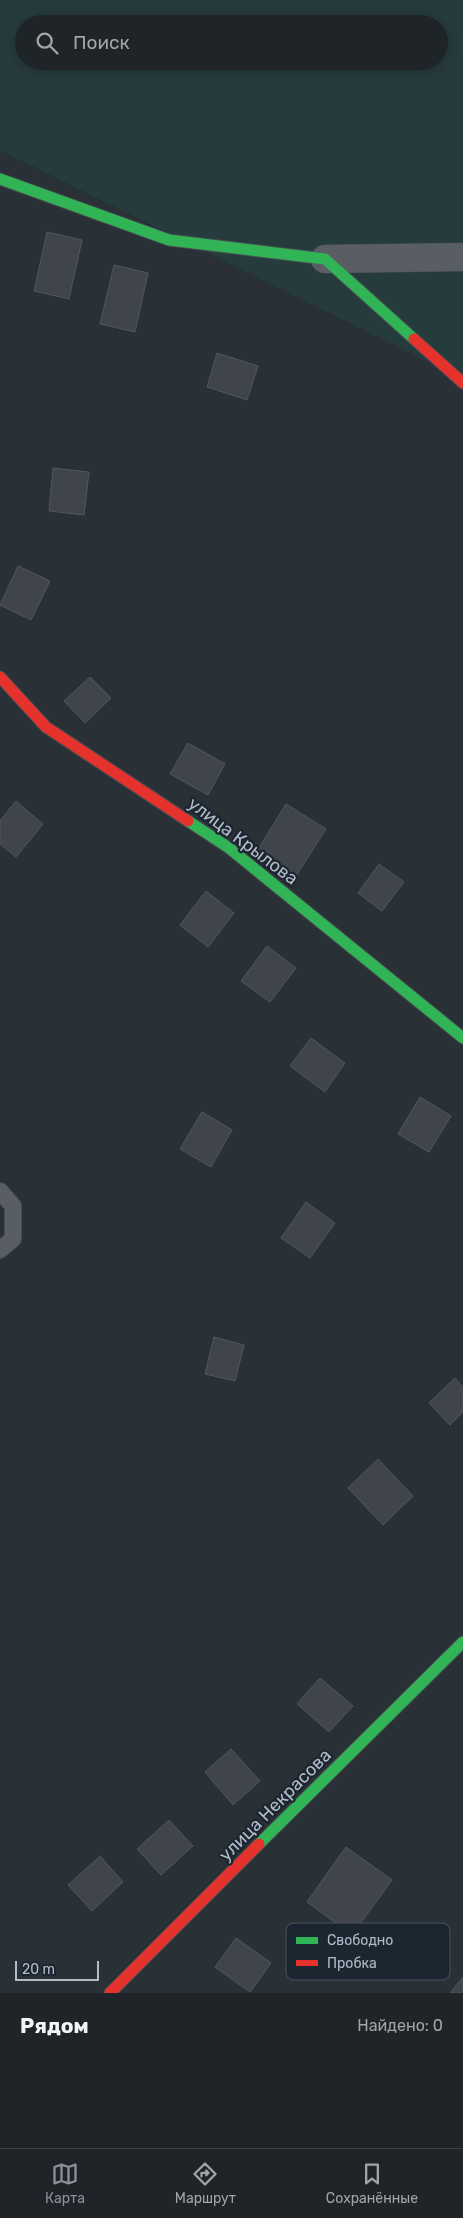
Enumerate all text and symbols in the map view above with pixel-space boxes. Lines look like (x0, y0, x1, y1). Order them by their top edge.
search box (15, 15, 448, 70)
icon: search (33, 29, 61, 57)
text: Поиск (73, 31, 130, 54)
street label: улица Крылова (184, 792, 302, 890)
street label: улица Некрасова (214, 1744, 336, 1866)
legend (286, 1923, 450, 1980)
text: Свободно (327, 1932, 393, 1949)
text: Пробка (327, 1955, 377, 1972)
scale bar (15, 1958, 99, 1981)
text: 20 m (22, 1961, 55, 1978)
text: Рядом (20, 2013, 89, 2038)
text: Найдено: 0 (357, 2016, 443, 2035)
tab: Карта (45, 2160, 85, 2207)
tab: Маршрут (175, 2160, 236, 2207)
tab: Сохранённые (326, 2160, 418, 2207)

